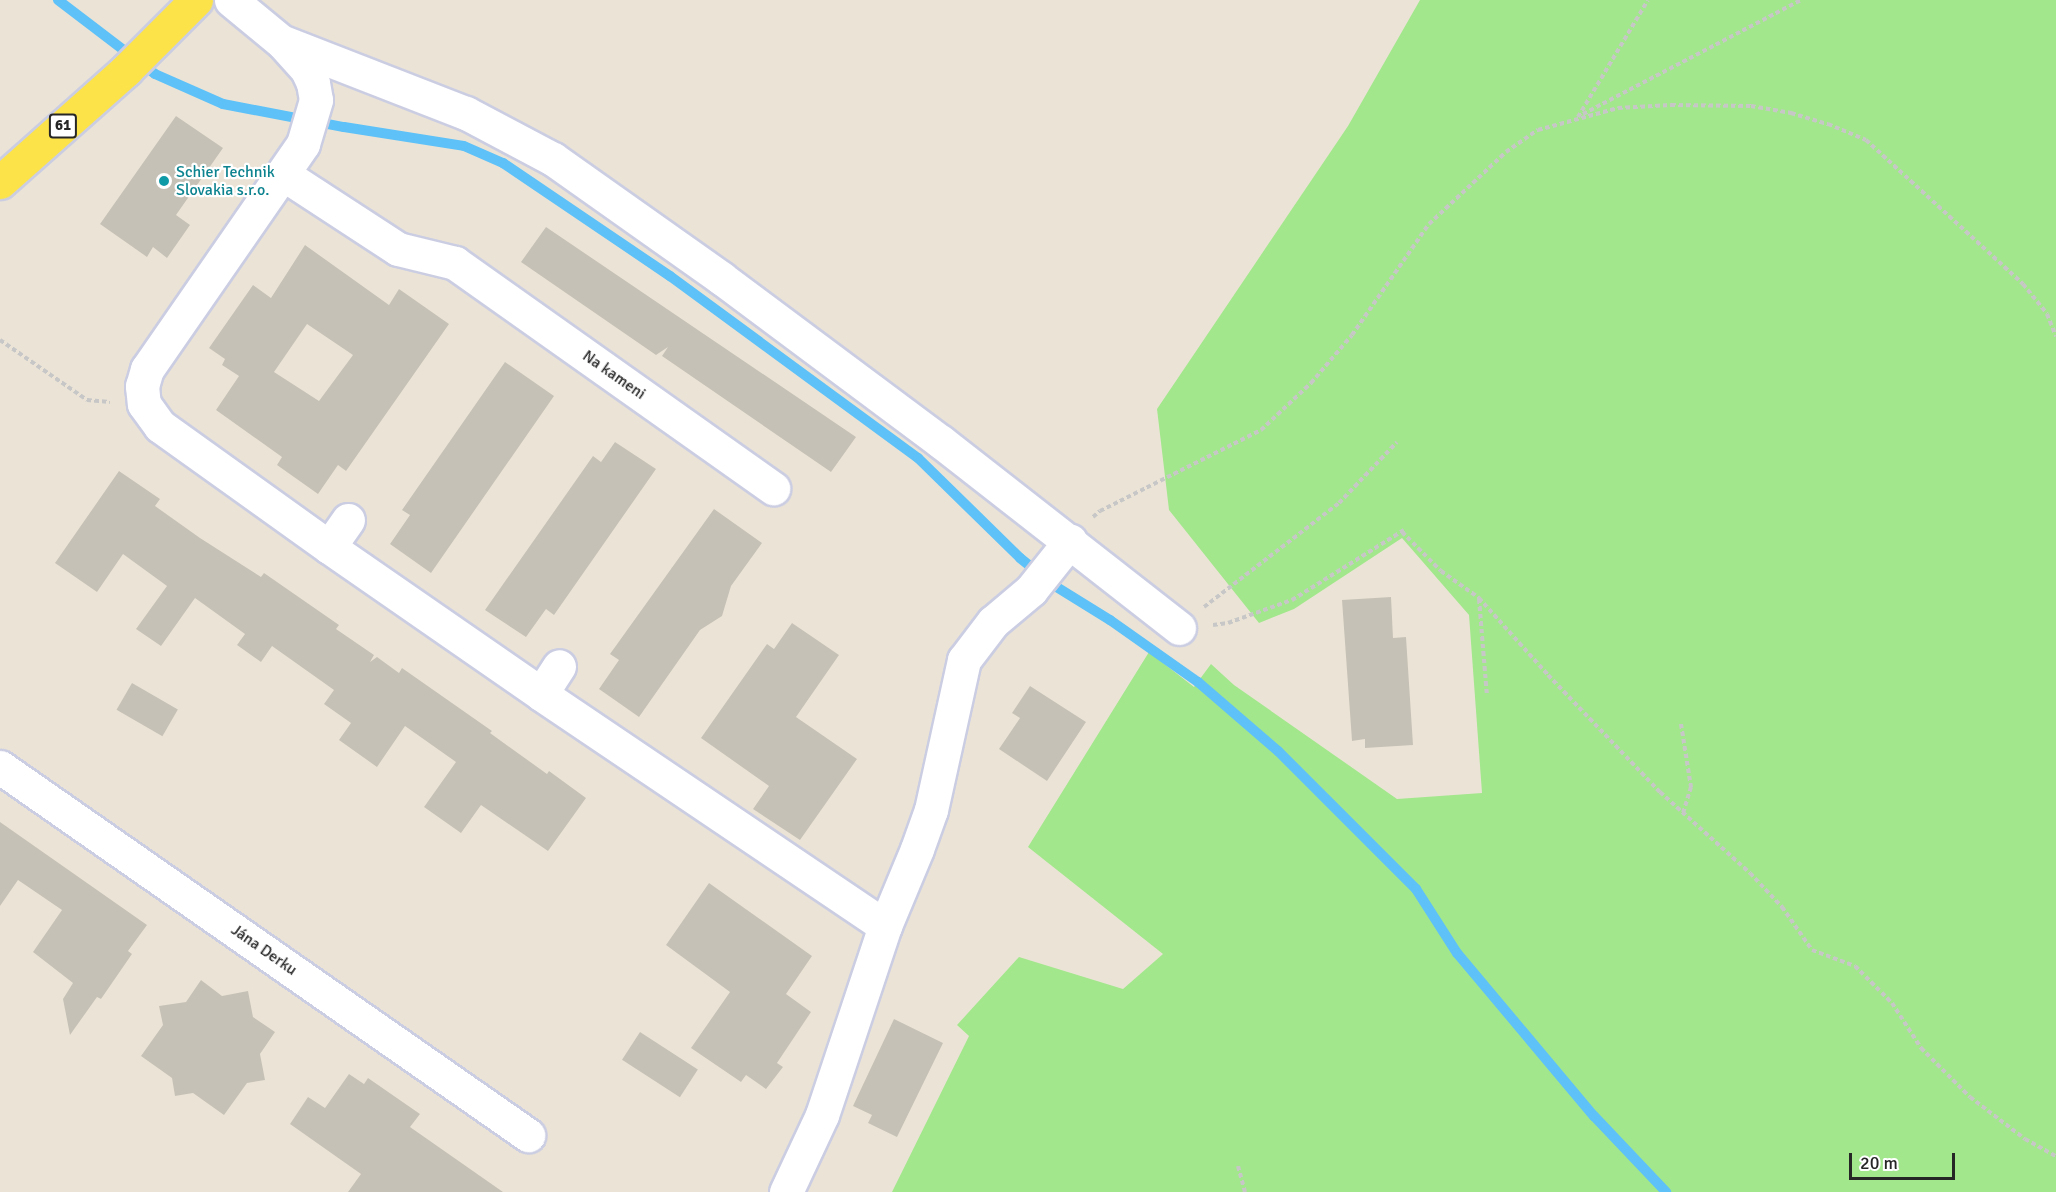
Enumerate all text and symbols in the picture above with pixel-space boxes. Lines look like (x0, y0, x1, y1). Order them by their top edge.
road number: 61 (48, 114, 78, 138)
place label: Schier Technik Slovakia s.r.o. (176, 162, 275, 200)
marker: Schier Technik Slovakia s.r.o. (157, 174, 171, 188)
street label: Na kameni (579, 346, 649, 404)
street label: Jána Derku (227, 920, 301, 980)
scale bar (1852, 1141, 1958, 1179)
text: 20 m (1860, 1152, 1898, 1174)

